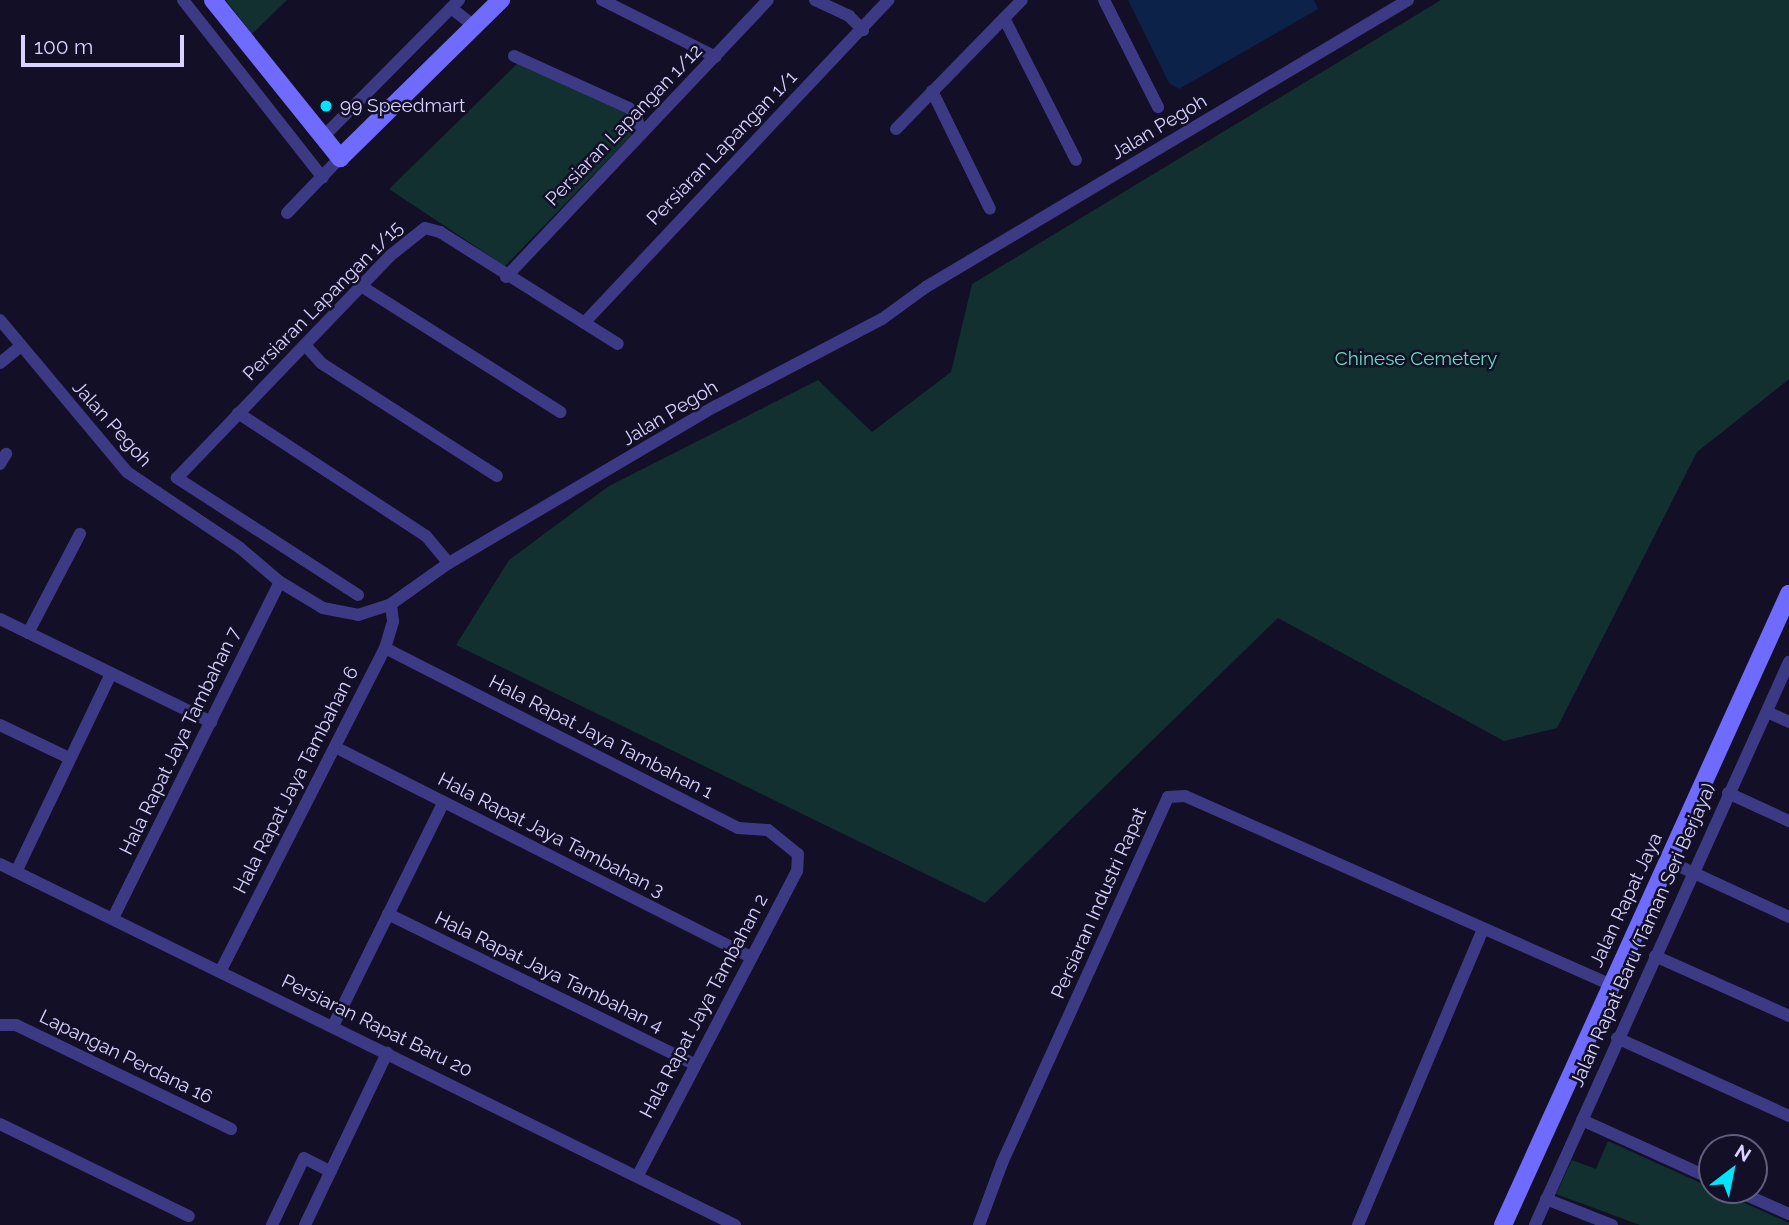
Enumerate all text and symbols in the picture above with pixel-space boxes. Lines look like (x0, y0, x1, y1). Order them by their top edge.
scale bar (24, 21, 187, 65)
text: 100 m (34, 34, 93, 59)
street label: Persiaran Lapangan 1/12 (541, 39, 707, 211)
street label: Persiaran Lapangan 1/1 (642, 66, 802, 230)
street label: Jalan Pegoh (1107, 89, 1211, 165)
place label: 99 Speedmart (340, 95, 465, 117)
marker: 99 Speedmart (318, 98, 334, 114)
street label: Persiaran Lapangan 1/15 (238, 216, 408, 386)
park label: Chinese Cemetery (1335, 348, 1497, 370)
street label: Jalan Pegoh (618, 375, 722, 451)
street label: Jalan Pegoh (67, 376, 157, 472)
street label: Hala Rapat Jaya Tambahan 7 (115, 623, 245, 859)
street label: Hala Rapat Jaya Tambahan 6 (228, 662, 364, 898)
street label: Hala Rapat Jaya Tambahan 1 (485, 670, 717, 804)
street label: Hala Rapat Jaya Tambahan 3 (434, 768, 668, 902)
street label: Jalan Rapat Baru (Taman Seri Berjaya) (1566, 780, 1720, 1090)
street label: Persiaran Industri Rapat (1046, 804, 1152, 1002)
street label: Jalan Rapat Jaya (1585, 829, 1667, 971)
street label: Hala Rapat Jaya Tambahan 2 (635, 890, 773, 1122)
street label: Hala Rapat Jaya Tambahan 4 (431, 907, 667, 1037)
street label: Persiaran Rapat Baru 20 (278, 970, 476, 1082)
street label: Lapangan Perdana 16 (36, 1005, 216, 1109)
north arrow (1698, 1134, 1768, 1204)
text: N (1731, 1140, 1755, 1166)

